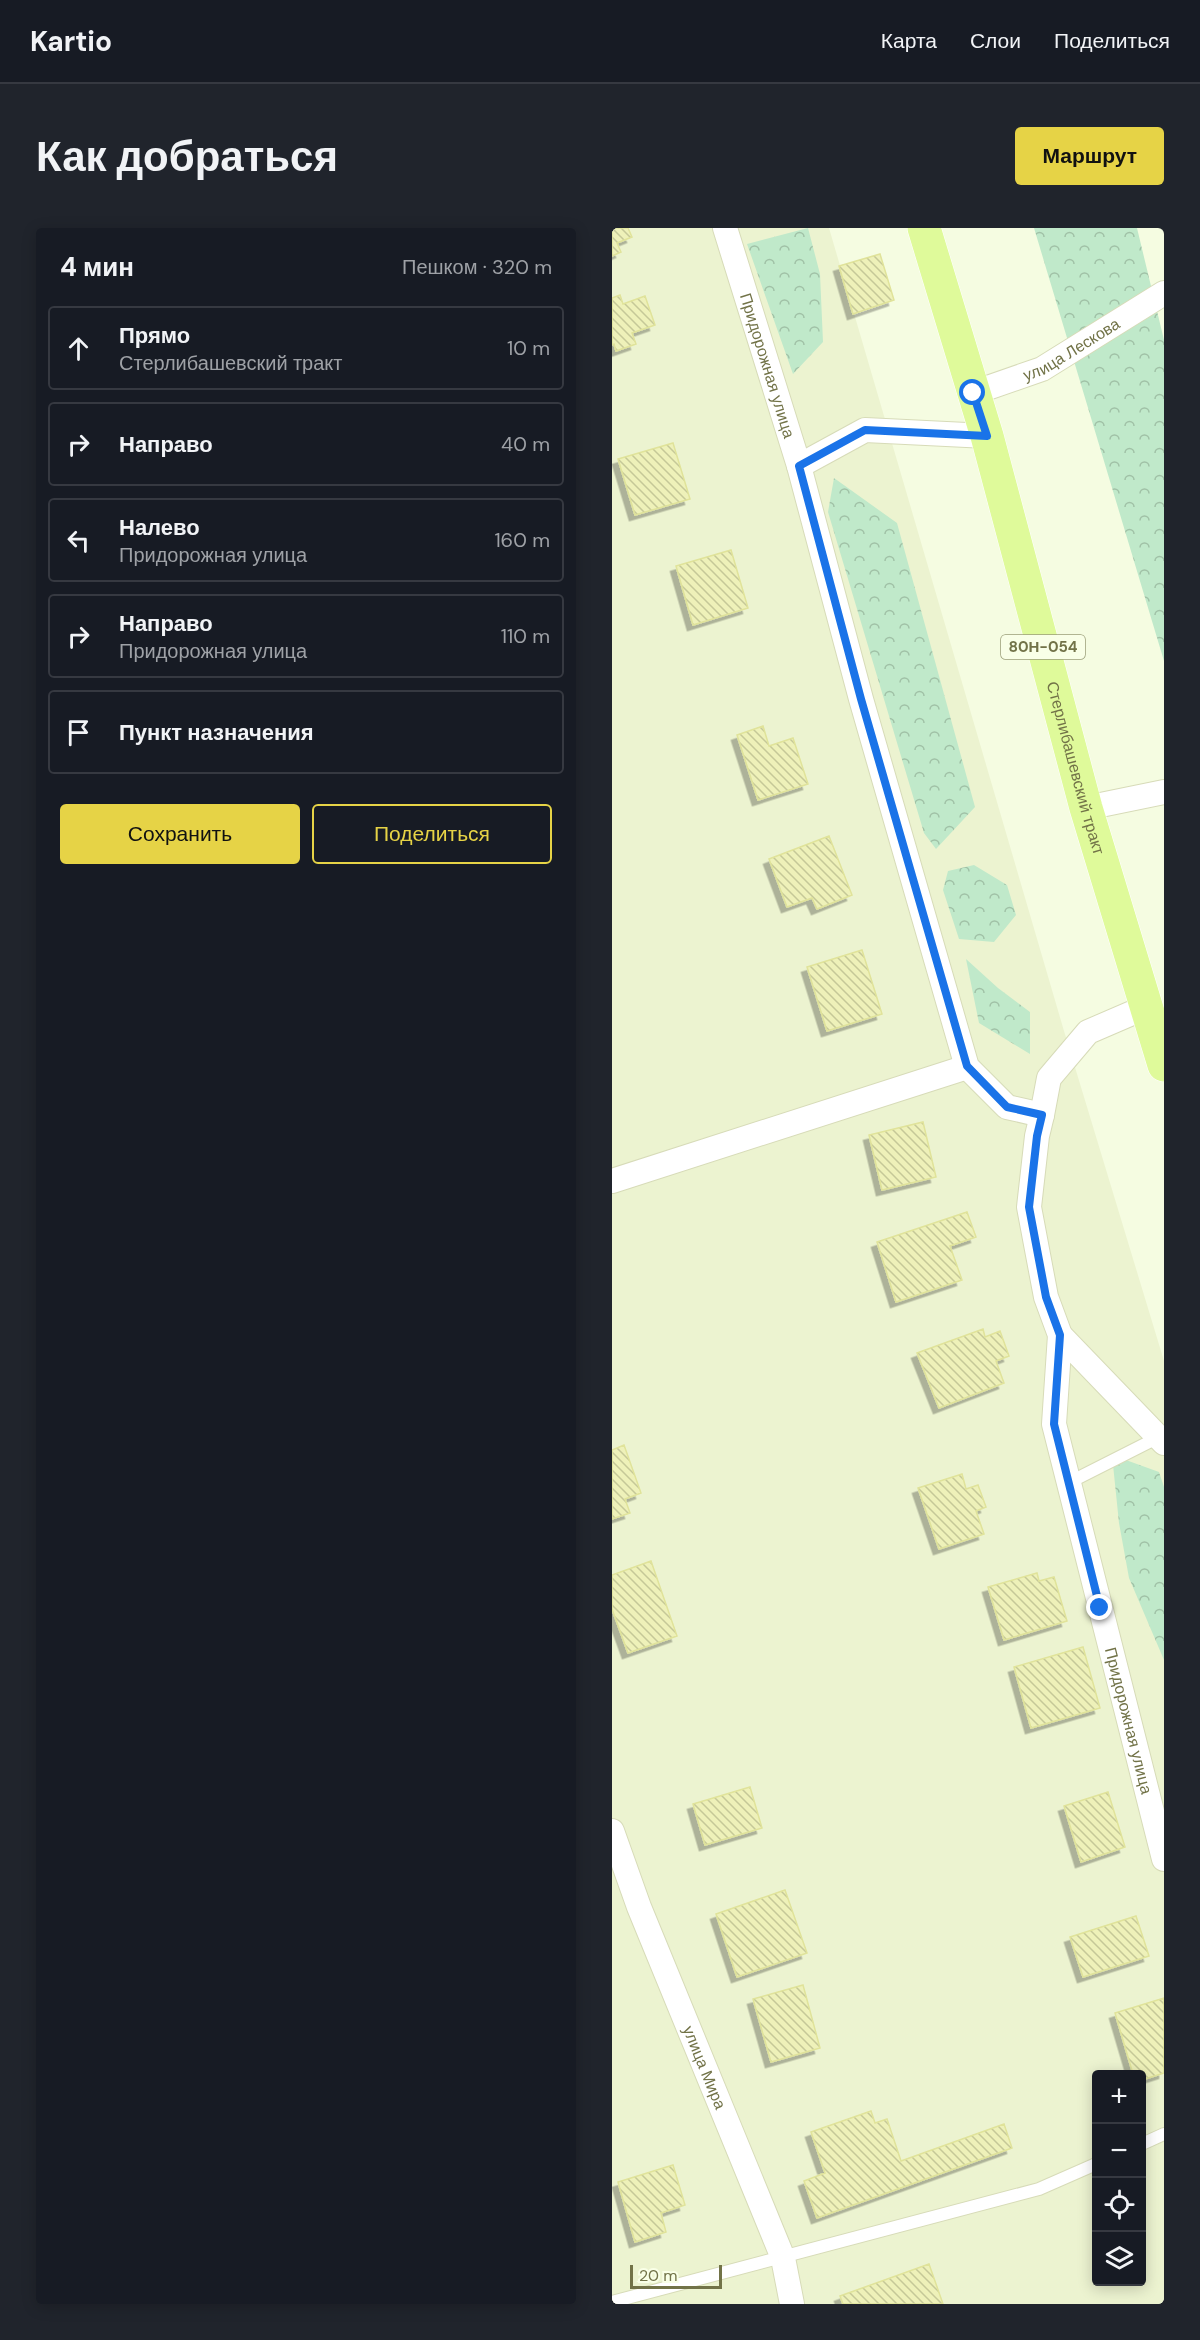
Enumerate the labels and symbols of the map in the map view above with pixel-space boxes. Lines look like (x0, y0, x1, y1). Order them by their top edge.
street label: Придорожная улица (735, 290, 800, 441)
street label: улица Лескова (1020, 313, 1124, 385)
route start (959, 379, 985, 405)
road number: 80Н-054 (1001, 635, 1085, 659)
street label: Стерлибашевский тракт (1042, 679, 1110, 858)
route end (1086, 1594, 1112, 1620)
street label: Придорожная улица (1100, 1645, 1158, 1796)
street label: улица Мира (678, 2023, 731, 2112)
scale bar (630, 2262, 722, 2290)

